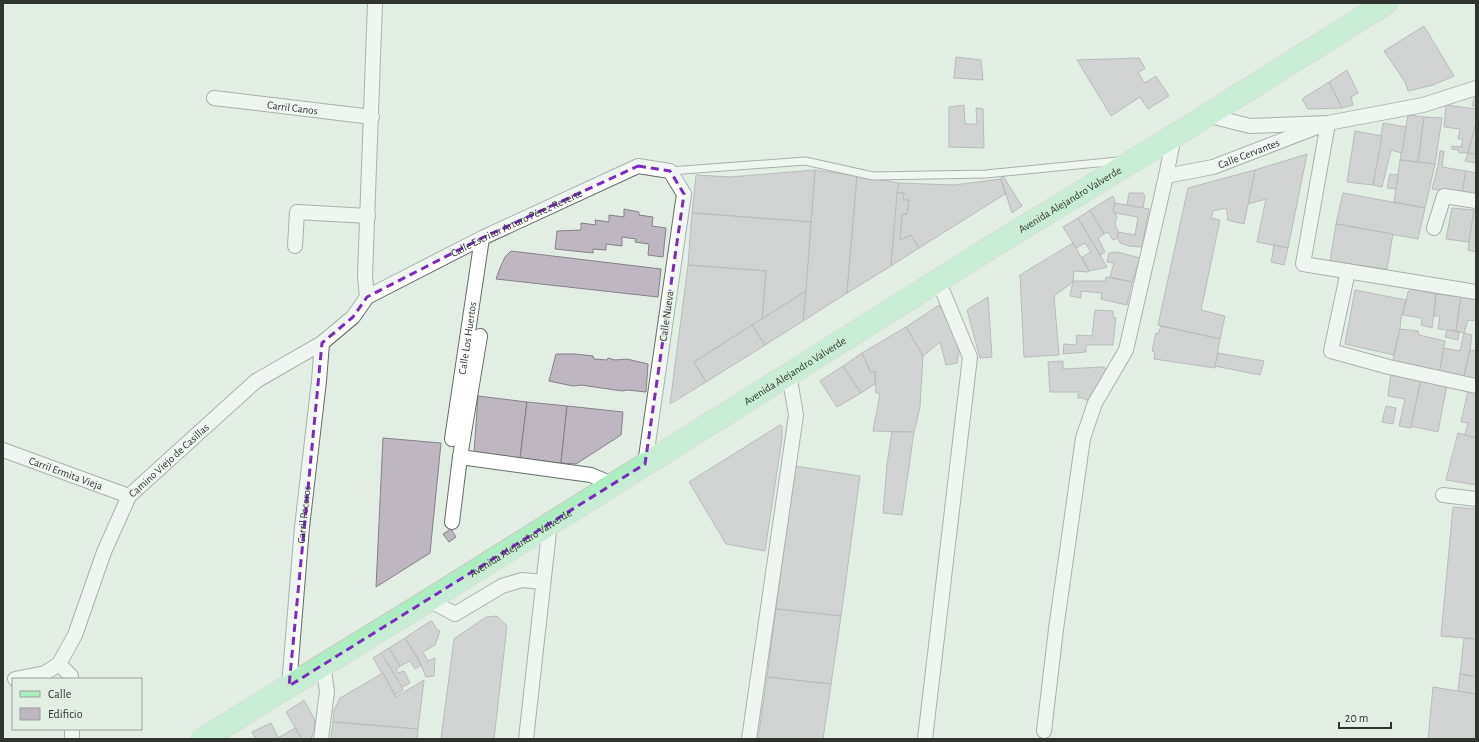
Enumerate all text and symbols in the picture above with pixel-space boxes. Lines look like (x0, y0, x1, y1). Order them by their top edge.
street label: Carril Canos (266, 99, 318, 116)
street label: Calle Cervantes (1216, 137, 1281, 171)
street label: Avenida Alejandro Valverde (1016, 164, 1123, 235)
street label: Calle Escritor Arturo Pérez Reverte (449, 187, 584, 259)
street label: Calle Nueva (658, 290, 675, 342)
street label: Calle Los Huertos (457, 301, 478, 375)
street label: Avenida Alejandro Valverde (742, 335, 848, 407)
street label: Camino Viejo de Casillas (127, 422, 211, 500)
street label: Carril Ermita Vieja (27, 455, 104, 492)
street label: Carril Poceros (296, 485, 313, 544)
street label: Avenida Alejandro Valverde (467, 507, 574, 579)
legend (12, 678, 142, 730)
text: Calle (48, 688, 71, 700)
scale bar (1339, 704, 1391, 730)
text: Edificio (48, 708, 83, 720)
text: 20 m (1345, 712, 1368, 724)

